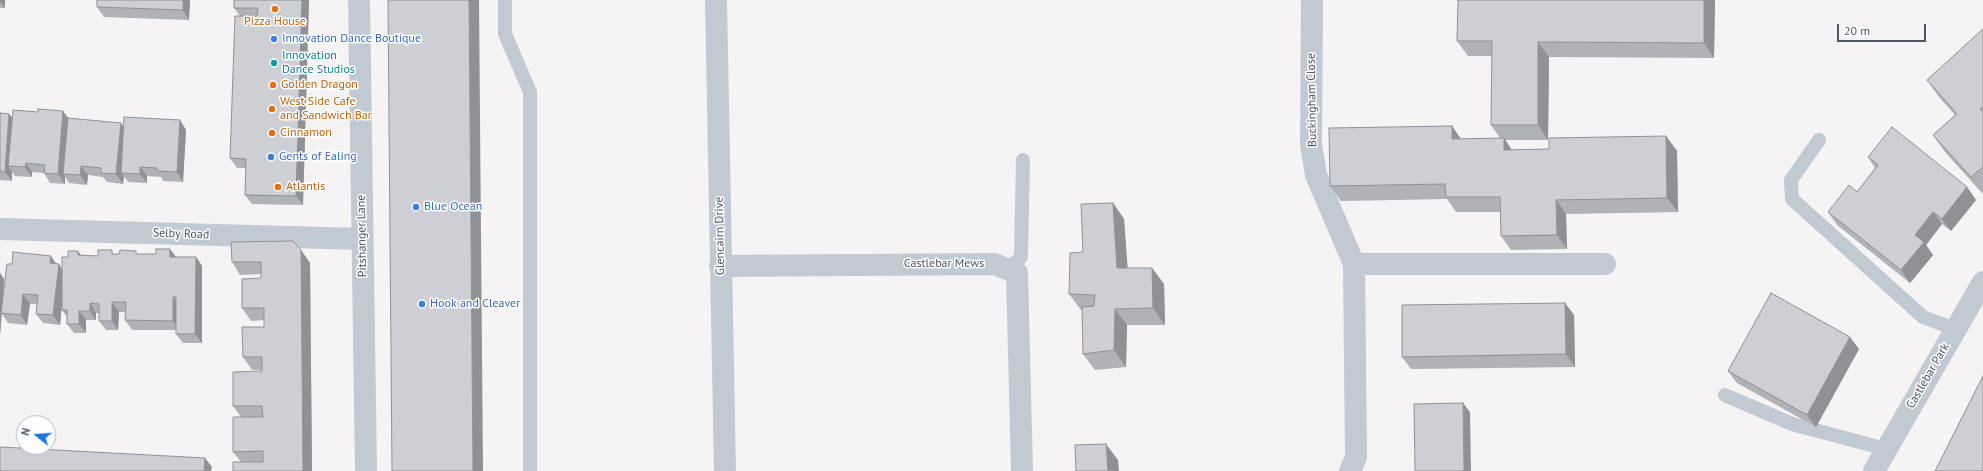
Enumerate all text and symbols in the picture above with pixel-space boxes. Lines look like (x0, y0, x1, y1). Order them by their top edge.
marker: Pizza House (270, 4, 280, 14)
place label: Pizza House (244, 15, 306, 29)
scale bar (1839, 16, 1928, 42)
text: 20 m (1844, 23, 1870, 38)
place label: Innovation Dance Boutique (282, 32, 421, 46)
marker: Innovation Dance Boutique (269, 34, 279, 44)
place label: Innovation Dance Studios (282, 49, 355, 77)
street label: Buckingham Close (1304, 53, 1320, 147)
marker: Innovation Dance Studios (269, 58, 279, 68)
place label: Golden Dragon (281, 78, 358, 92)
marker: Golden Dragon (268, 80, 278, 90)
place label: West Side Cafe and Sandwich Bar (280, 95, 372, 123)
marker: West Side Cafe and Sandwich Bar (267, 104, 277, 114)
place label: Cinnamon (280, 126, 332, 140)
marker: Cinnamon (267, 128, 277, 138)
place label: Gents of Ealing (279, 150, 357, 164)
marker: Gents of Ealing (266, 152, 276, 162)
place label: Atlantis (286, 180, 325, 194)
marker: Atlantis (273, 182, 283, 192)
street label: Pitshanger Lane (354, 195, 370, 277)
street label: Glencairn Drive (712, 196, 728, 276)
place label: Blue Ocean (424, 200, 482, 214)
marker: Blue Ocean (411, 202, 421, 212)
street label: Selby Road (153, 226, 209, 242)
street label: Castlebar Mews (904, 257, 984, 271)
place label: Hook and Cleaver (430, 297, 520, 311)
marker: Hook and Cleaver (417, 299, 427, 309)
street label: Castlebar Park (1903, 341, 1953, 411)
north arrow (16, 415, 56, 455)
text: N (18, 426, 33, 437)

